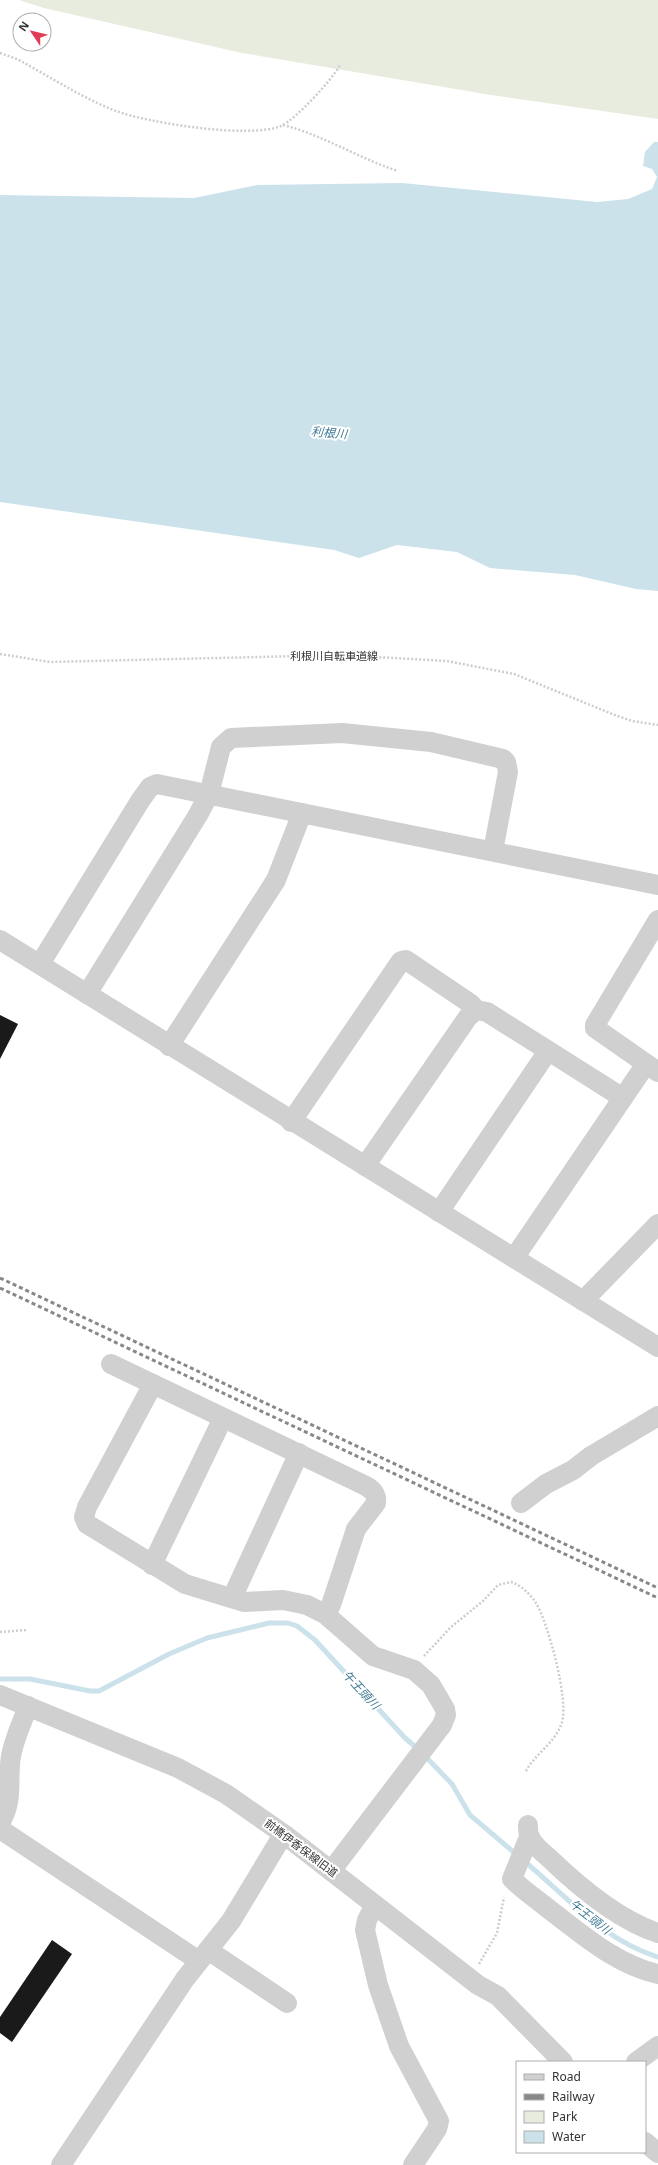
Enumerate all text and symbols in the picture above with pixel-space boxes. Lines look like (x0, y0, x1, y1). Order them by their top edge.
north arrow (12, 12, 52, 52)
text: N (15, 18, 32, 34)
water label: 利根川 (310, 422, 350, 443)
street label: 利根川自転車道線 (290, 648, 378, 663)
water label: 午王頭川 (339, 1666, 385, 1714)
street label: 前橋伊香保線旧道 (262, 1815, 341, 1880)
water label: 午王頭川 (566, 1895, 616, 1939)
legend (516, 2061, 646, 2153)
text: Road (552, 2068, 581, 2085)
text: Railway (552, 2088, 596, 2105)
text: Park (552, 2108, 578, 2125)
text: Water (552, 2128, 586, 2145)

